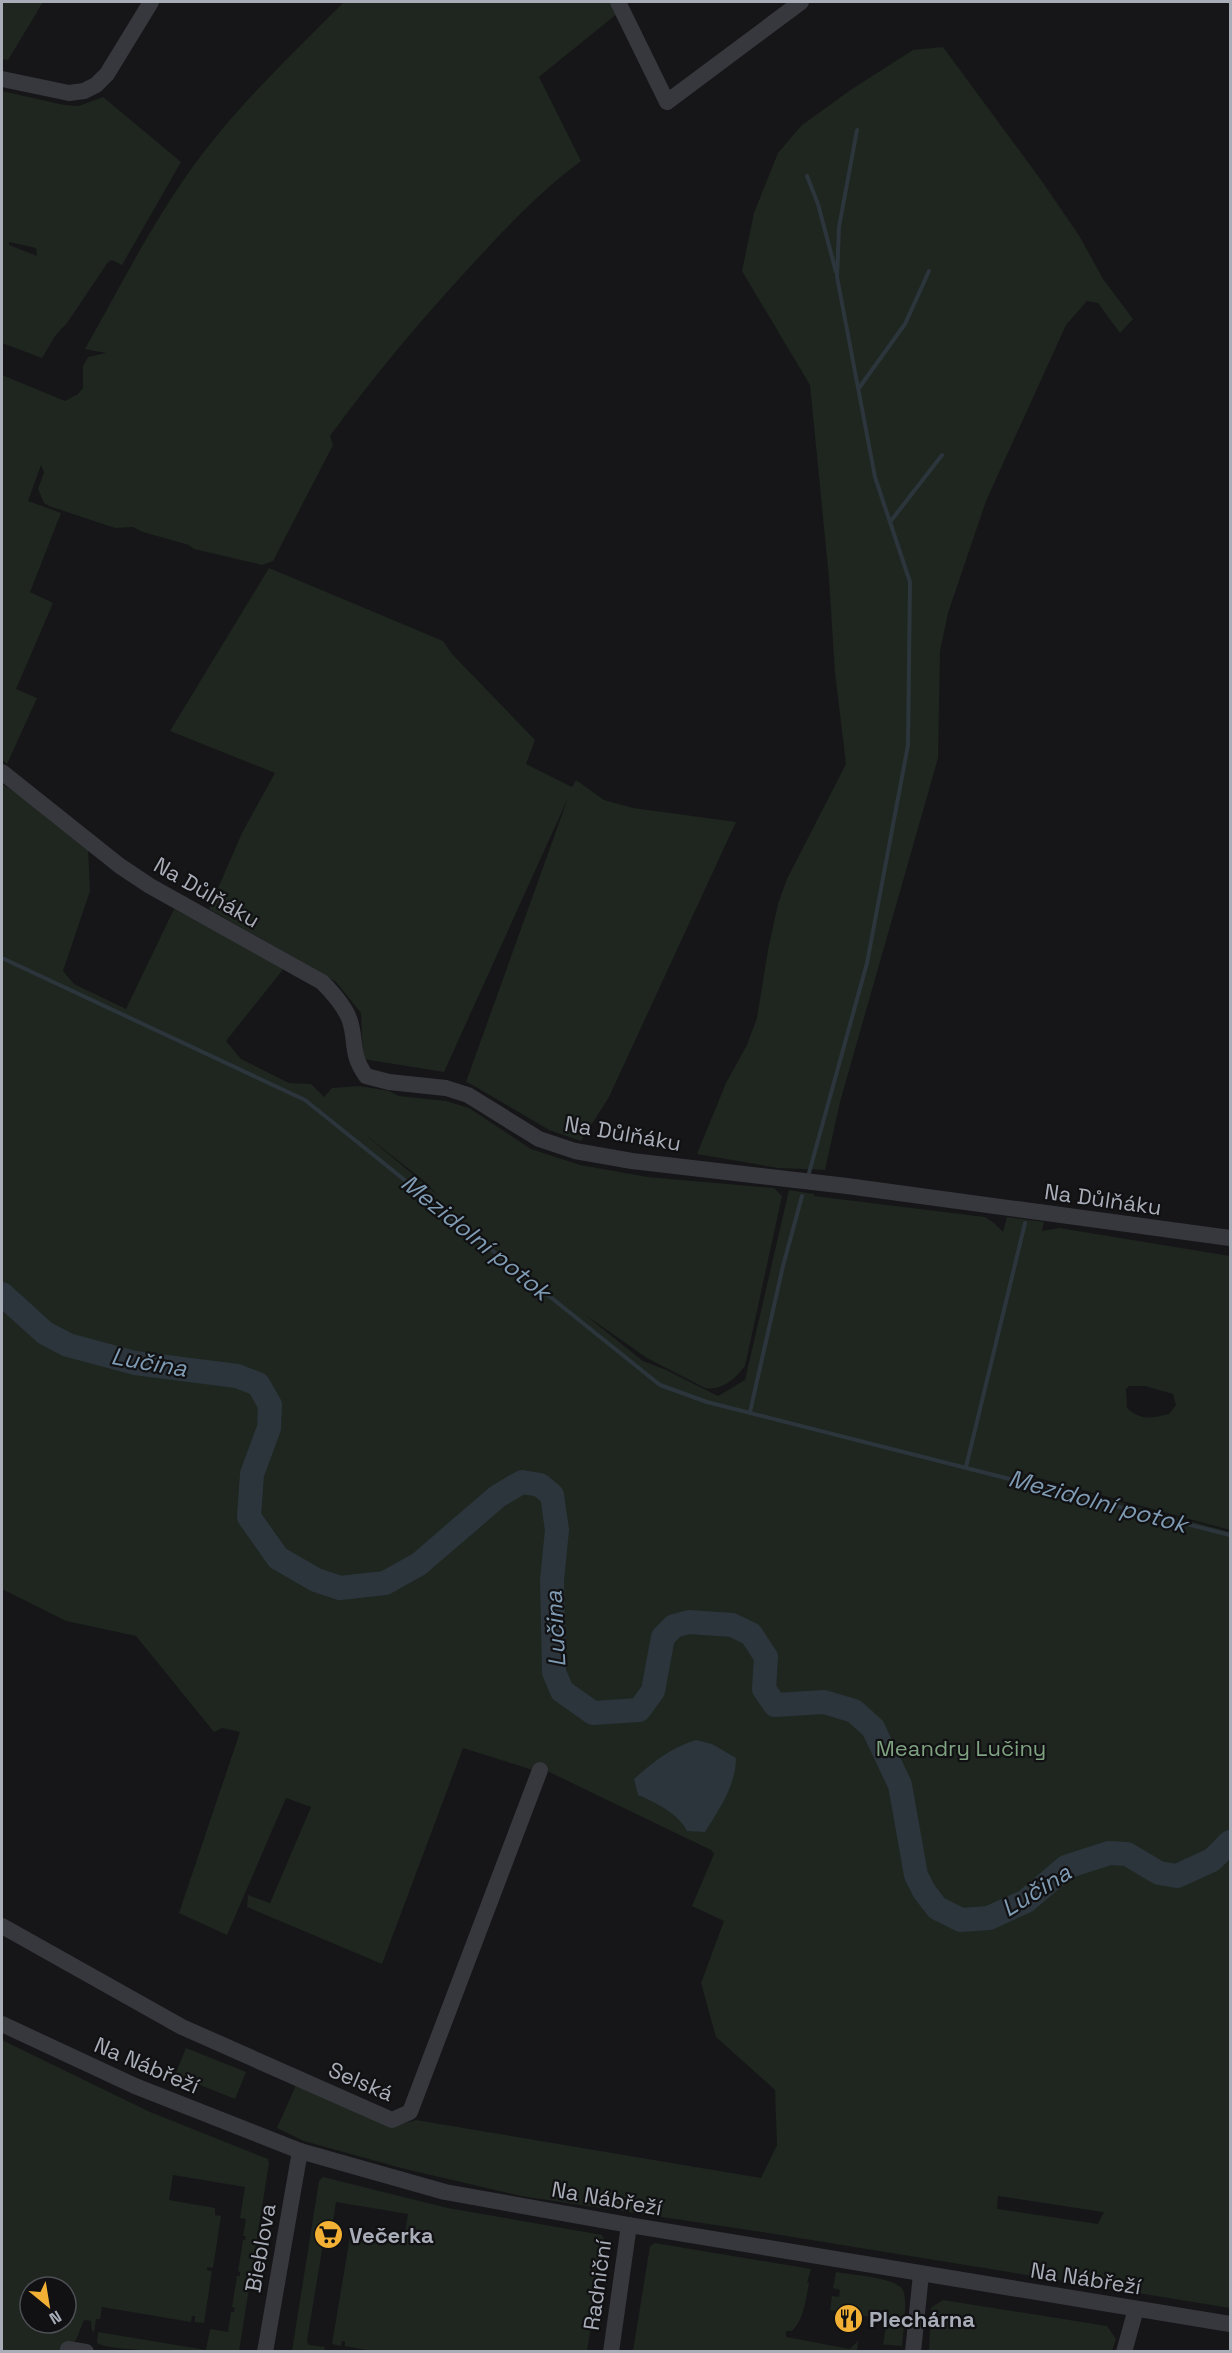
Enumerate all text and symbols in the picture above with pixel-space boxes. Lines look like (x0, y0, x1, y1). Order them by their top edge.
street label: Na Důlňáku (149, 850, 265, 934)
street label: Na Důlňáku (563, 1109, 683, 1157)
water label: Mezidolní potok (395, 1167, 560, 1309)
street label: Na Důlňáku (1043, 1177, 1163, 1221)
water label: Lučina (109, 1340, 190, 1384)
water label: Mezidolní potok (1005, 1462, 1194, 1541)
water label: Lučina (538, 1590, 572, 1668)
park label: Meandry Lučiny (876, 1734, 1046, 1762)
water label: Lučina (995, 1856, 1077, 1923)
street label: Na Nábřeží (90, 2030, 204, 2100)
street label: Selská (324, 2055, 398, 2107)
street label: Na Nábřeží (550, 2175, 665, 2222)
street label: Bieblova (238, 2201, 282, 2295)
supermarket icon: Večerka (312, 2219, 344, 2251)
place label: Večerka (349, 2221, 434, 2249)
street label: Radniční (577, 2237, 617, 2332)
street label: Na Nábřeží (1029, 2255, 1144, 2301)
north arrow (18, 2275, 78, 2335)
restaurant icon: Plechárna (832, 2303, 864, 2335)
place label: Plechárna (869, 2305, 975, 2333)
text: N (45, 2306, 65, 2329)

